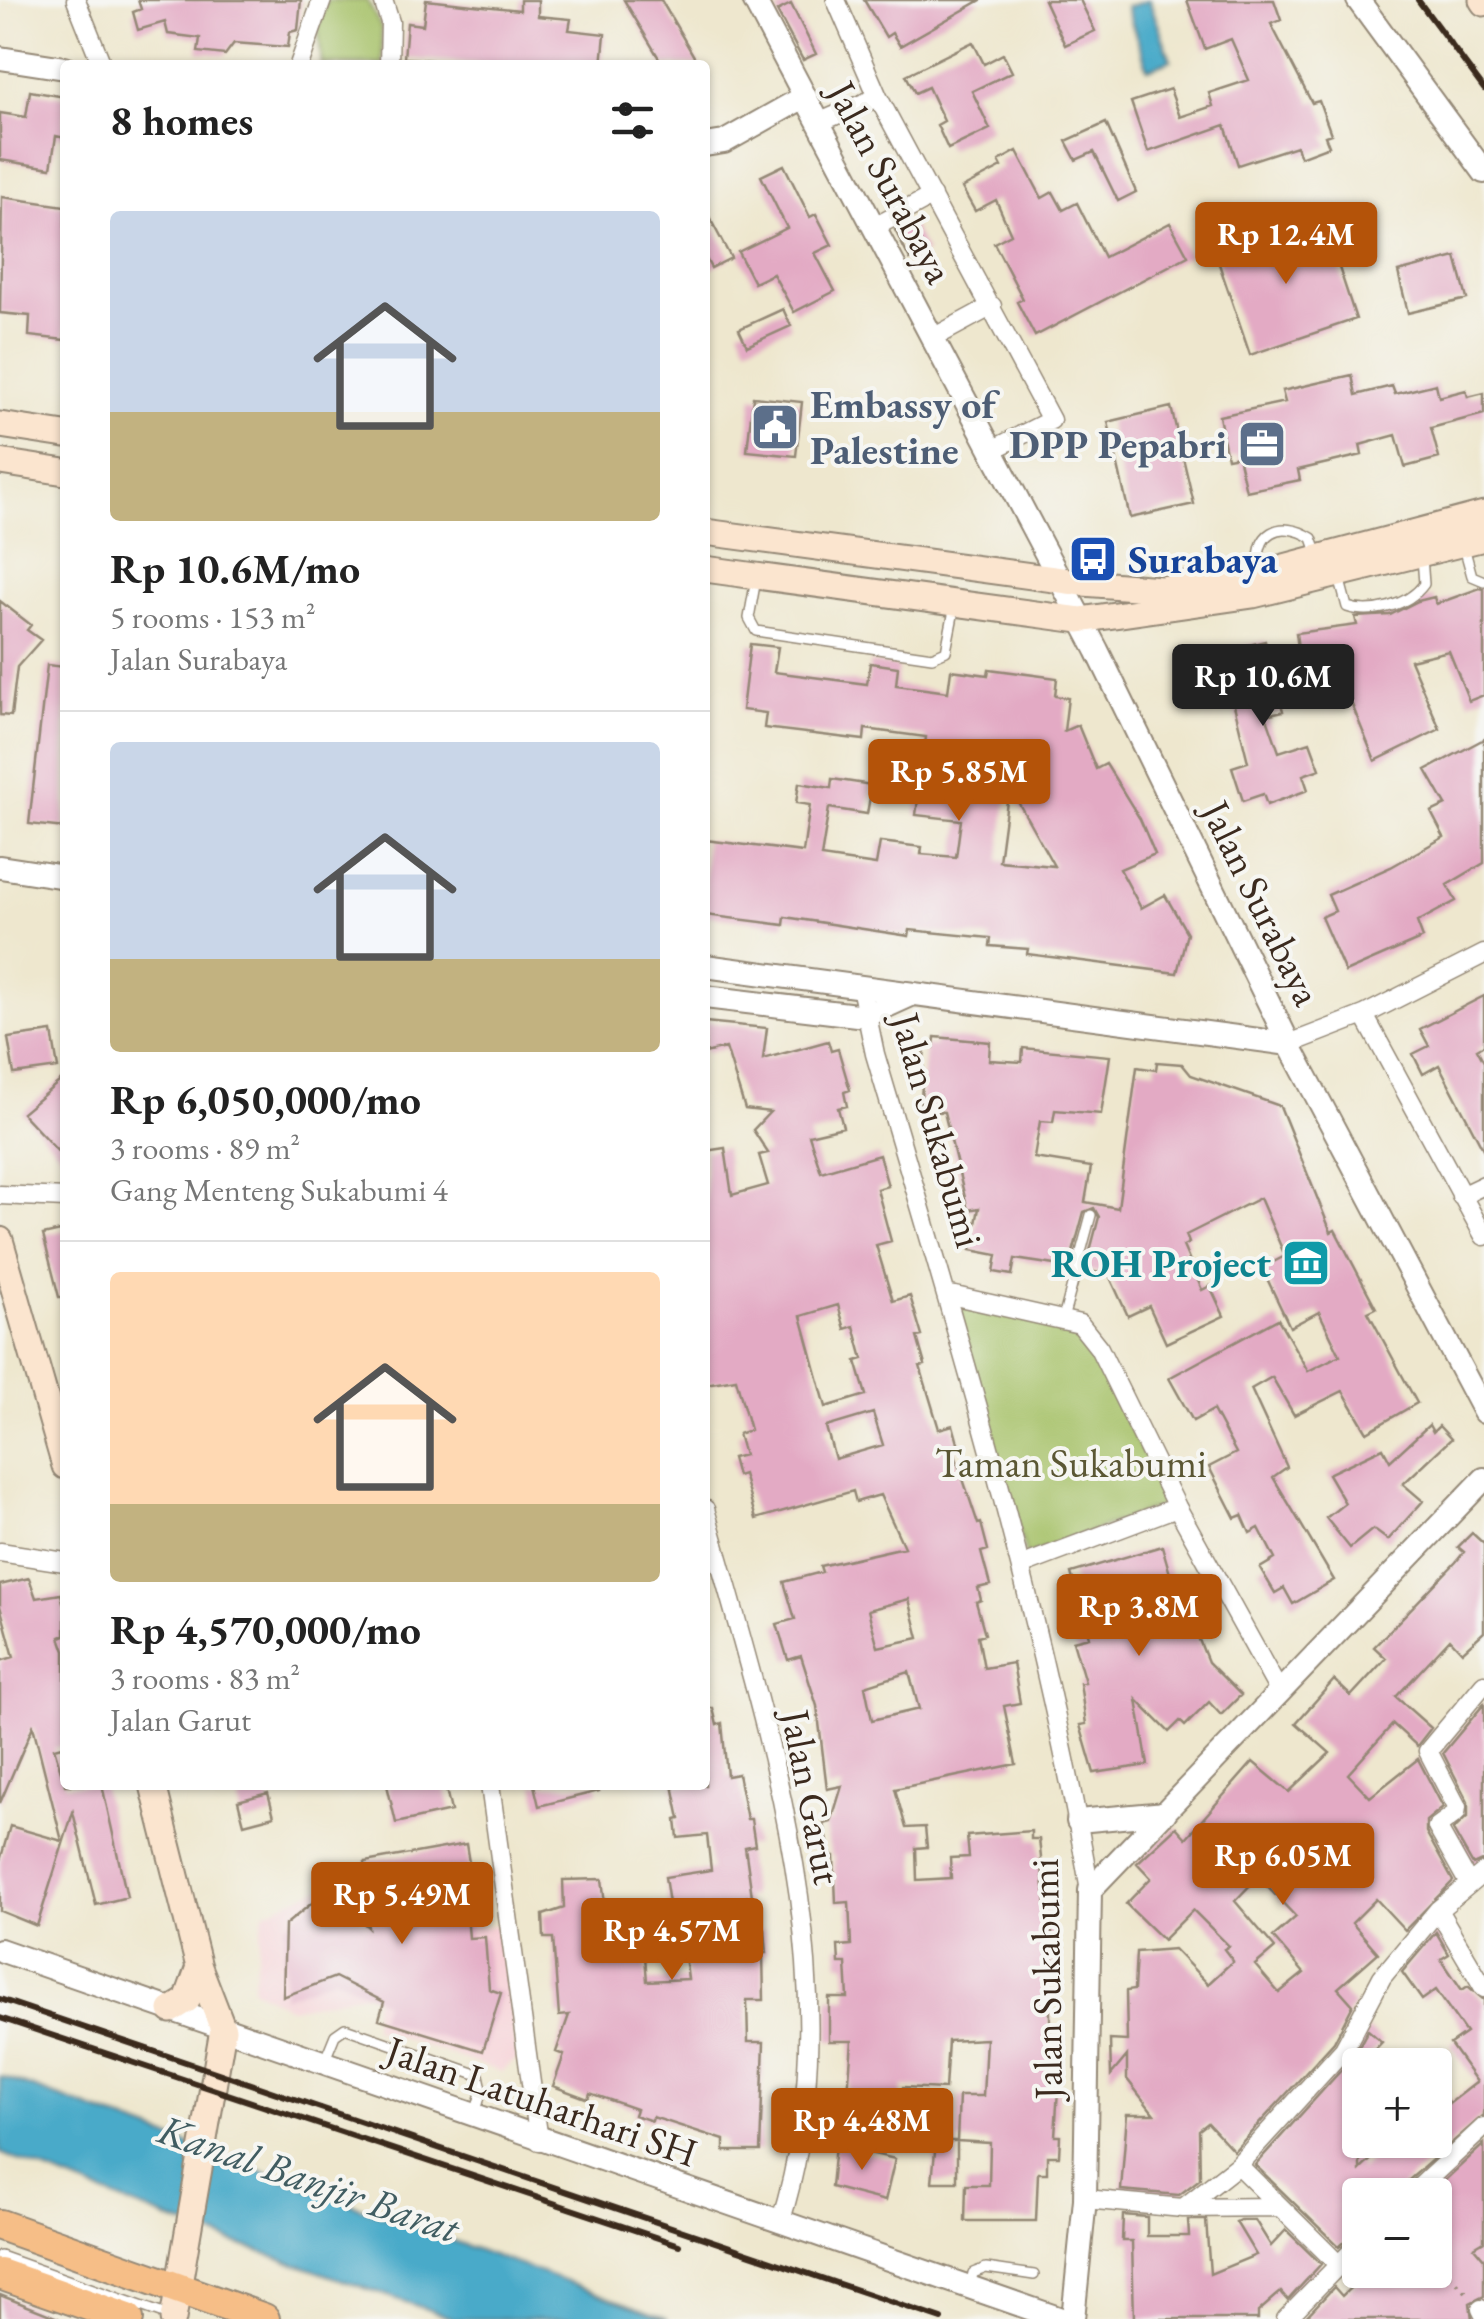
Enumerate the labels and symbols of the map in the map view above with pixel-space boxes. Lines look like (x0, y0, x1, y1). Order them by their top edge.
street label: Jalan Surabaya (815, 69, 966, 292)
pin: Rp 12.4M (1183, 202, 1389, 287)
place label: Embassy of Palestine (810, 378, 1000, 476)
public building icon: Embassy of Palestine (749, 401, 801, 453)
place label: DPP Pepabri (1009, 418, 1227, 470)
office icon: DPP Pepabri (1236, 418, 1288, 470)
bus stop icon: Surabaya (1067, 533, 1119, 585)
place label: Surabaya (1128, 533, 1278, 585)
pin: Rp 10.6M (1160, 644, 1366, 729)
pin: Rp 5.85M (856, 739, 1062, 824)
street label: Jalan Surabaya (1189, 789, 1334, 1014)
street label: Jalan Sukabumi (879, 1004, 996, 1253)
place label: ROH Project (1051, 1237, 1271, 1289)
museum icon: ROH Project (1280, 1237, 1332, 1289)
park label: Taman Sukabumi (935, 1437, 1207, 1489)
pin: Rp 3.8M (1047, 1574, 1231, 1659)
street label: Jalan Garut (769, 1703, 854, 1889)
pin: Rp 6.05M (1180, 1823, 1386, 1908)
street label: Jalan Sukabumi (1018, 1858, 1074, 2103)
pin: Rp 5.49M (299, 1862, 505, 1947)
pin: Rp 4.57M (569, 1898, 775, 1983)
street label: Jalan Latuharhari SH (377, 2022, 705, 2179)
pin: Rp 4.48M (759, 2088, 965, 2173)
water label: Kanal Banjir Barat (150, 2101, 468, 2256)

